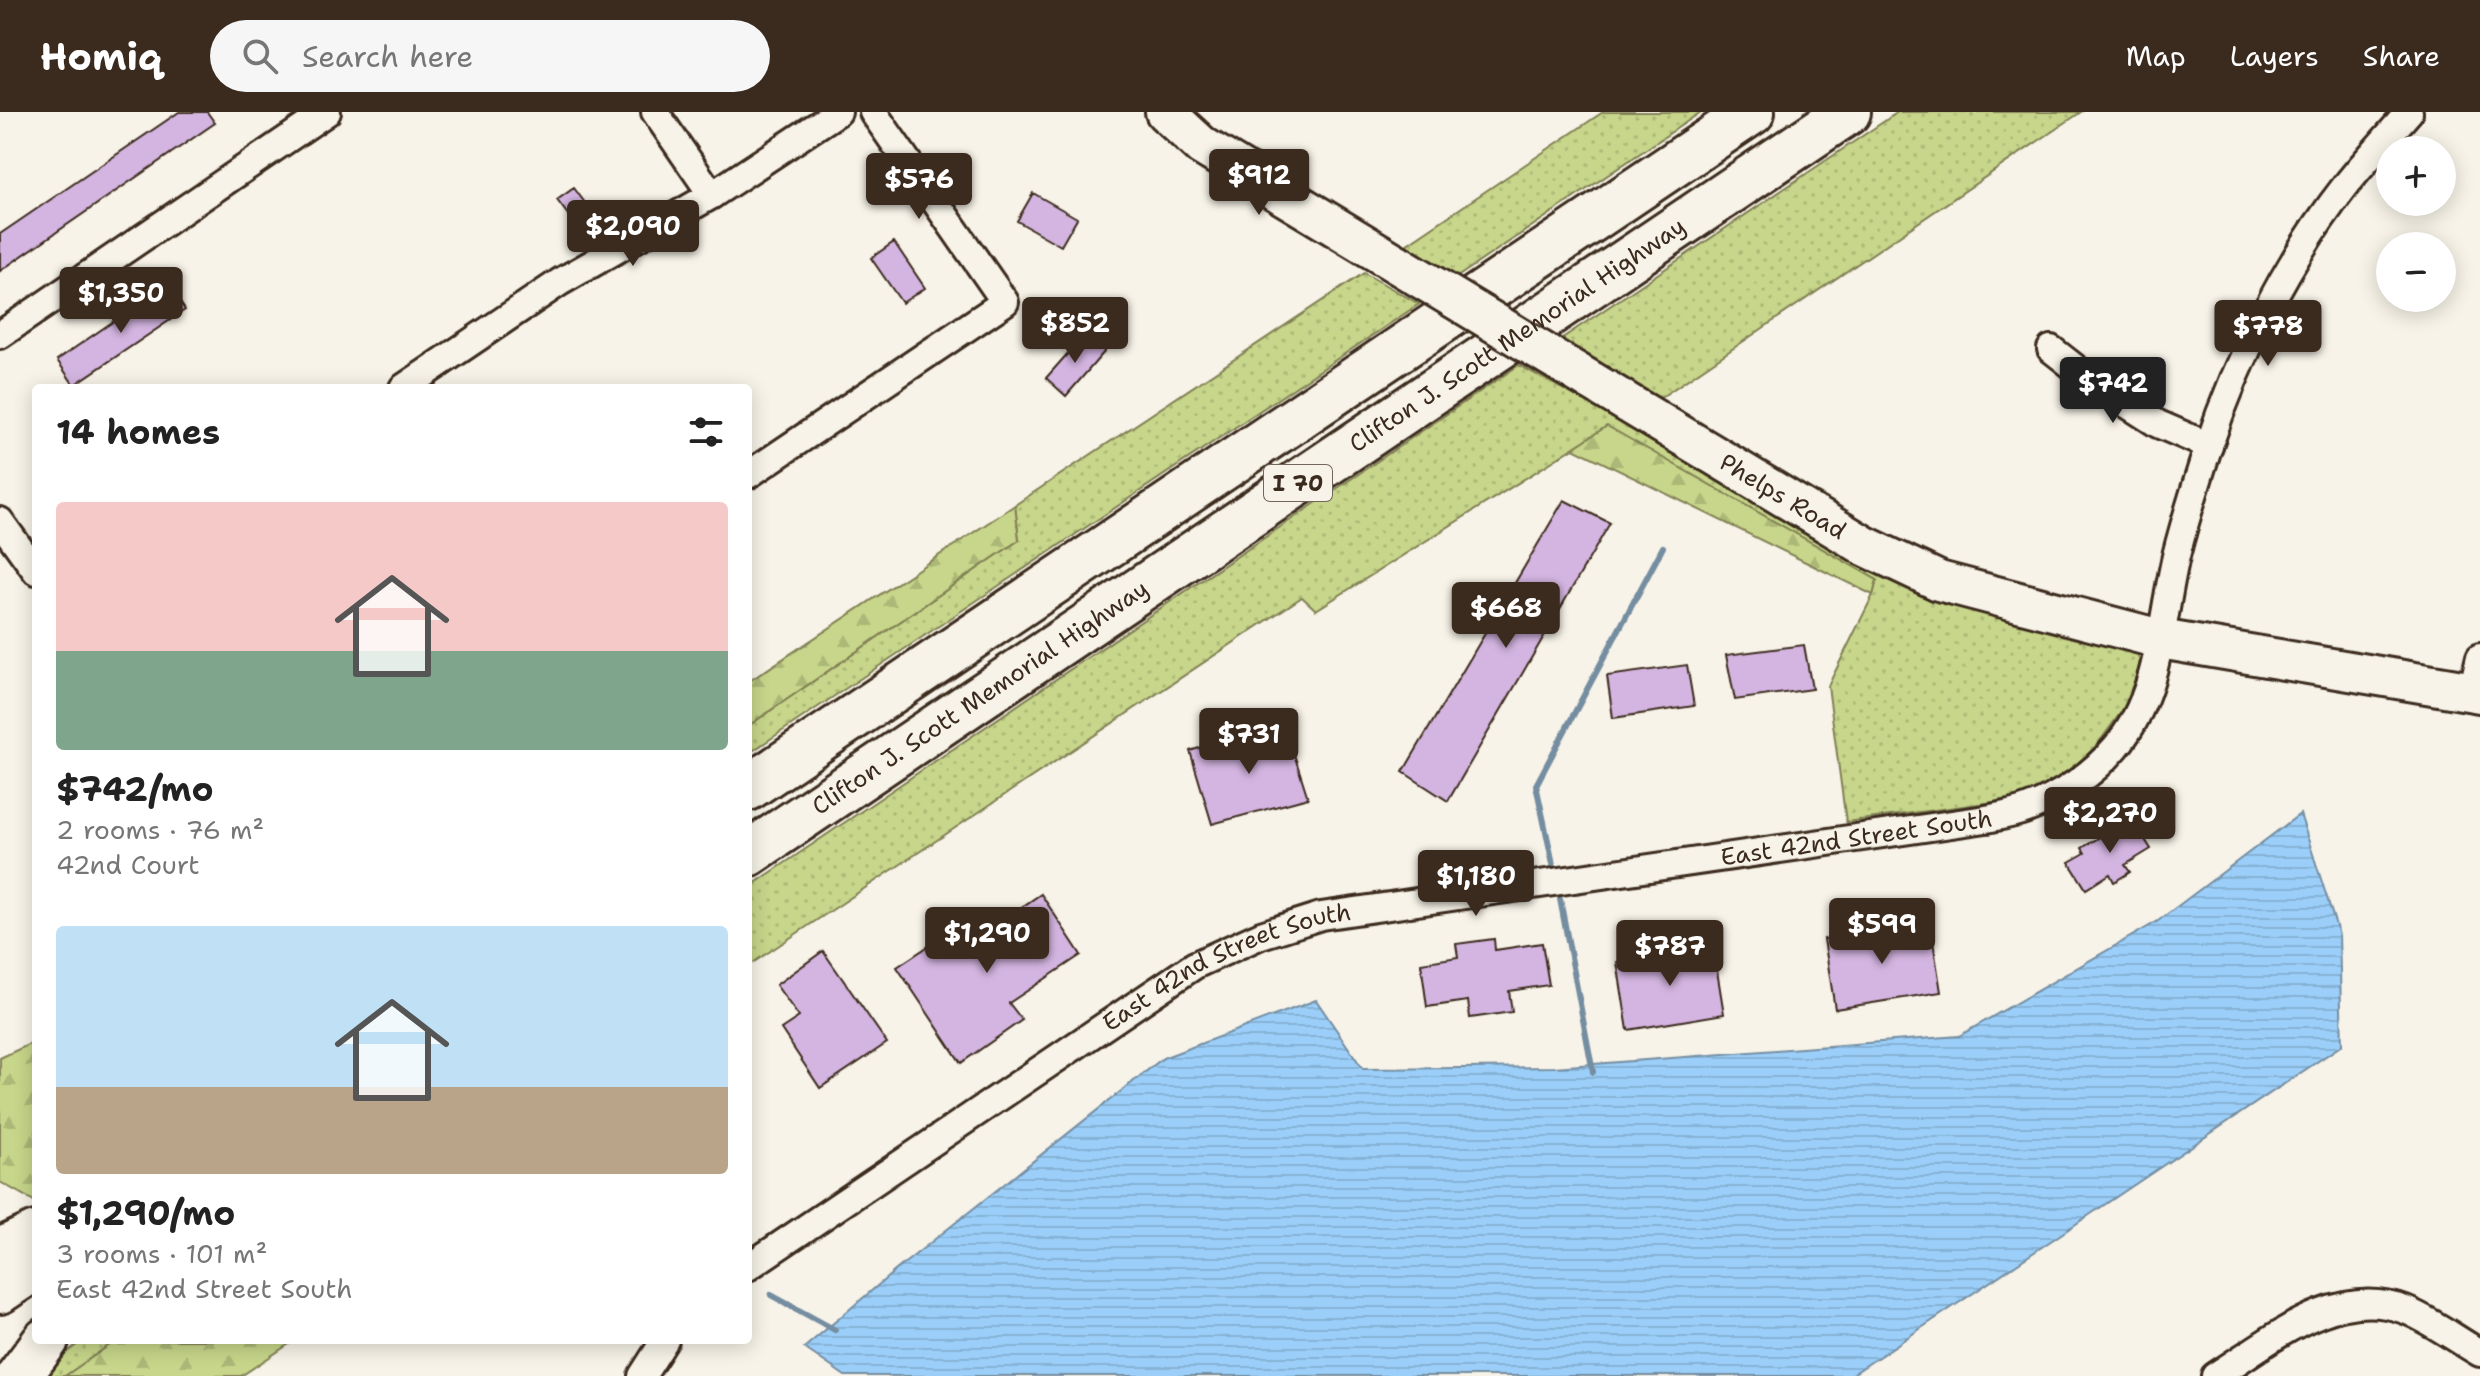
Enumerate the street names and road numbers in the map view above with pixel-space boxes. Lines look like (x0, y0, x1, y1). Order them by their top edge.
street label: Clifton J. Scott Memorial Highway (1343, 210, 1692, 460)
street label: Phelps Road (1714, 446, 1852, 547)
road number: I 70 (1264, 465, 1332, 501)
street label: Clifton J. Scott Memorial Highway (806, 573, 1155, 822)
street label: East 42nd Street South (1719, 802, 1994, 873)
street label: East 42nd Street South (1096, 896, 1353, 1039)

